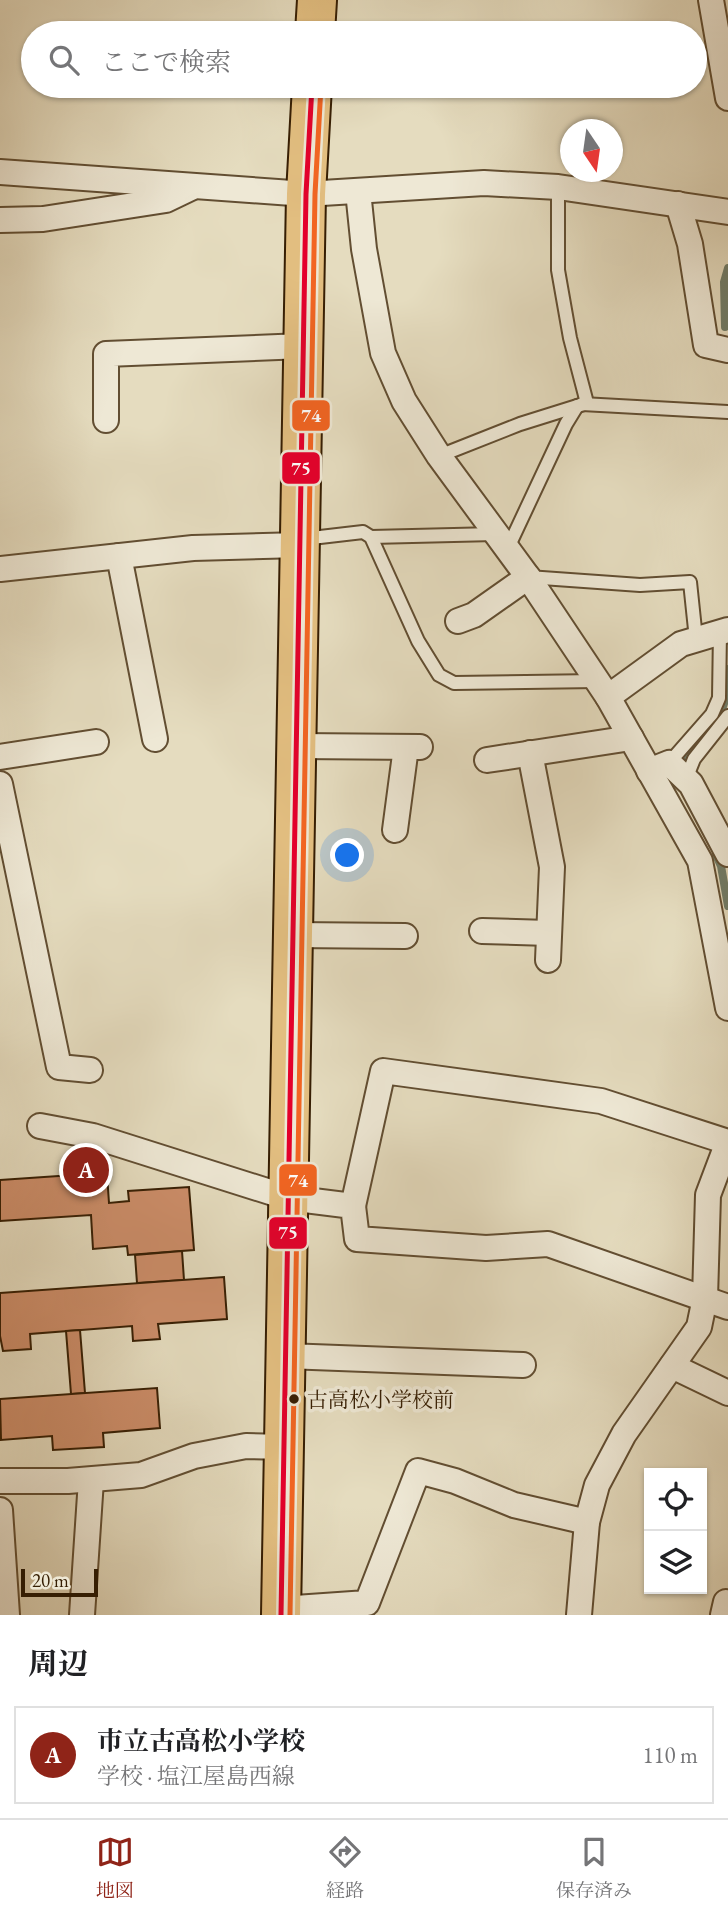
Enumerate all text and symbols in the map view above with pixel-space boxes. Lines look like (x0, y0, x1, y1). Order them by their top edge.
search box (21, 21, 707, 98)
icon: search (45, 41, 83, 79)
text: ここで検索 (101, 45, 231, 79)
north arrow (560, 119, 623, 182)
line badge: 74 (291, 399, 331, 432)
text: 74 (301, 403, 322, 428)
line badge: 75 (281, 451, 321, 485)
text: 75 (291, 456, 311, 481)
your location (330, 838, 364, 872)
pin: A (63, 1144, 109, 1196)
line badge: 74 (278, 1163, 318, 1197)
text: 74 (288, 1168, 309, 1193)
line badge: 75 (268, 1216, 308, 1250)
text: 75 (278, 1220, 298, 1245)
place label: 古高松小学校前 (307, 1386, 454, 1413)
marker: 古高松小学校前 (287, 1392, 301, 1406)
map controls (644, 1468, 707, 1594)
button: locate (644, 1468, 707, 1531)
button: layers (644, 1531, 707, 1594)
scale bar (21, 1566, 98, 1598)
text: 20 m (32, 1568, 69, 1593)
text: 周辺 (28, 1644, 88, 1683)
text: 市立古高松小学校 (97, 1724, 305, 1758)
text: A (45, 1740, 61, 1770)
text: 110 m (642, 1740, 698, 1770)
text: 学校 · 塩江屋島西線 (97, 1761, 295, 1791)
tab: 地図 (96, 1833, 134, 1903)
tab: 経路 (326, 1833, 364, 1903)
tab: 保存済み (556, 1833, 632, 1903)

